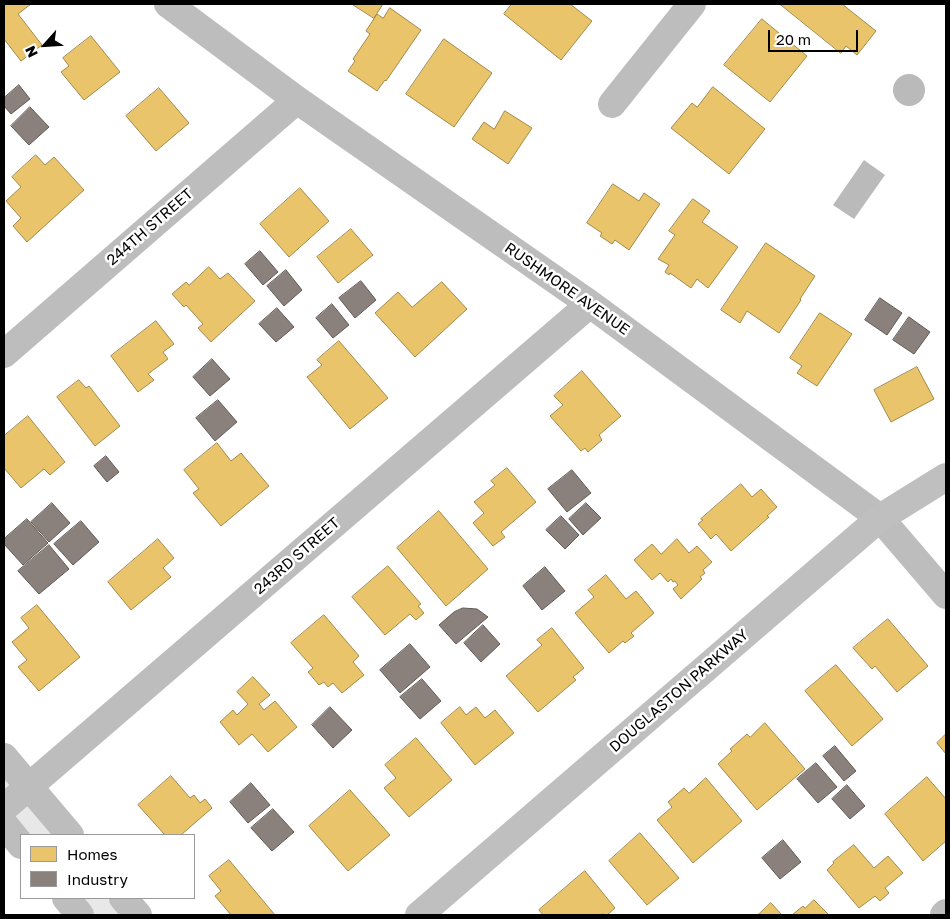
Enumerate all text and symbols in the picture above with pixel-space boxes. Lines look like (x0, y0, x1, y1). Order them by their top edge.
north arrow (20, 20, 70, 70)
scale bar (770, 20, 860, 52)
text: 20 m (776, 30, 811, 48)
text: N (21, 43, 41, 60)
street label: 244TH STREET (103, 185, 197, 269)
street label: RUSHMORE AVENUE (501, 239, 633, 339)
street label: 243RD STREET (250, 514, 344, 598)
street label: DOUGLASTON PARKWAY (606, 626, 752, 756)
legend (20, 834, 195, 899)
text: Homes (67, 845, 117, 863)
text: Industry (67, 870, 128, 888)

